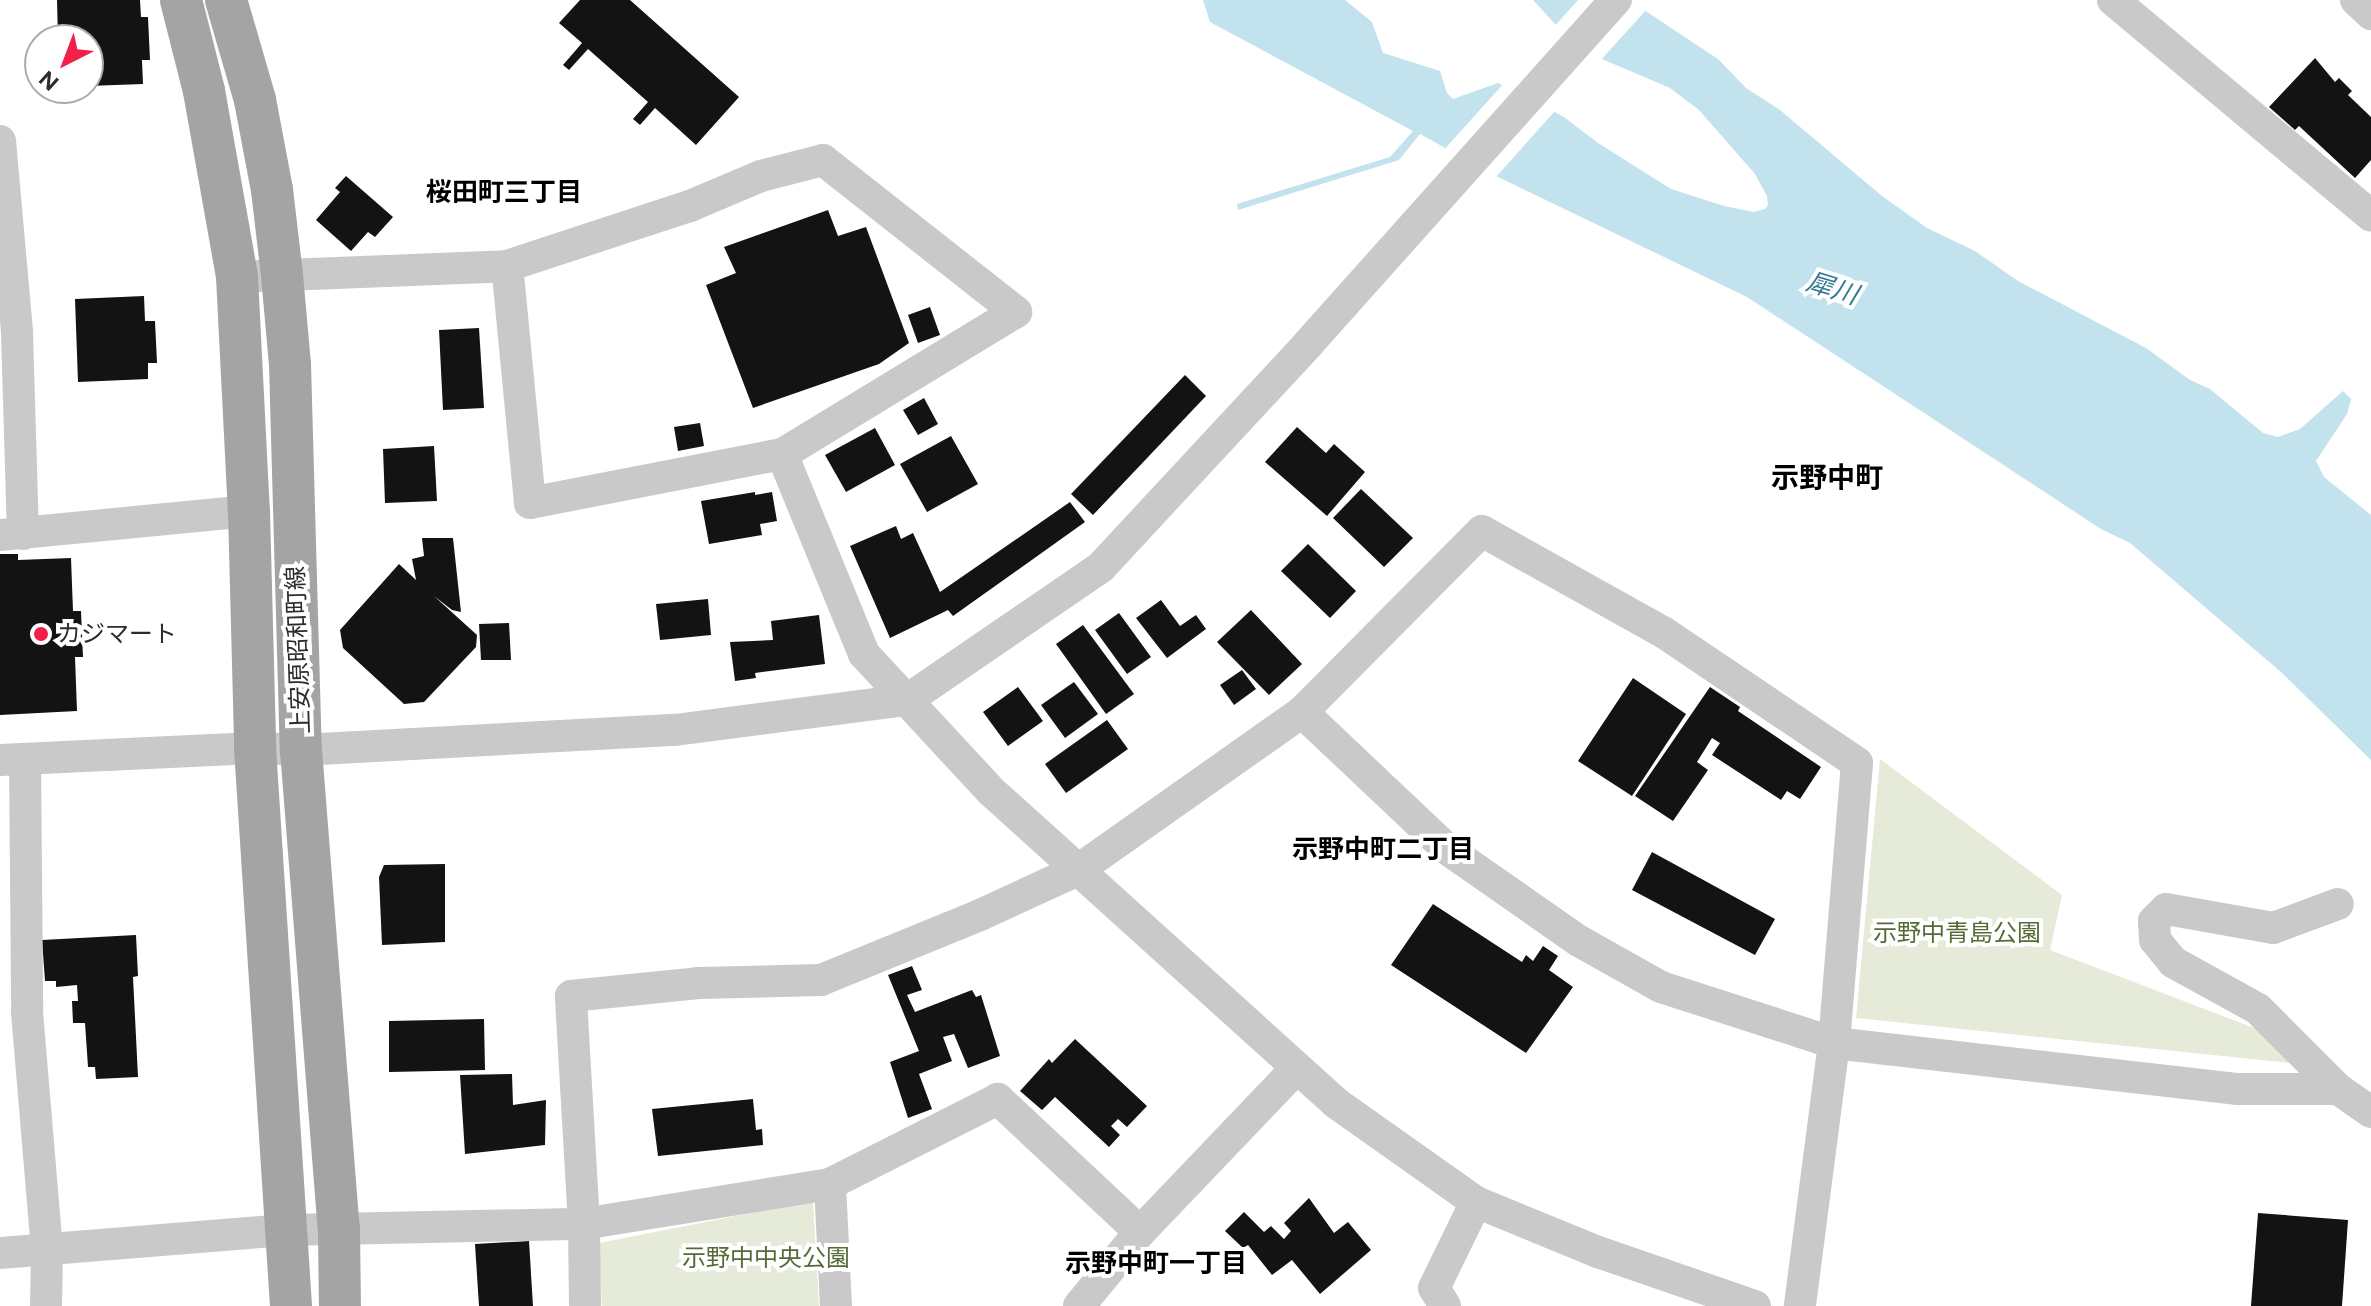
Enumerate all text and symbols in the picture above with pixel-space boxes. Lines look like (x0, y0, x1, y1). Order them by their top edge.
north arrow (24, 24, 104, 104)
text: N (34, 65, 64, 96)
district label: 桜田町三丁目 (426, 177, 582, 209)
water label: 犀川 (1803, 266, 1861, 312)
district label: 示野中町 (1771, 460, 1883, 494)
street label: 上安原昭和町線 (281, 566, 315, 734)
place label: カジマート (57, 620, 177, 648)
marker: カジマート (32, 625, 50, 643)
district label: 示野中町二丁目 (1292, 834, 1474, 866)
park label: 示野中青島公園 (1873, 919, 2041, 947)
park label: 示野中中央公園 (682, 1244, 850, 1272)
district label: 示野中町一丁目 (1065, 1248, 1247, 1280)

